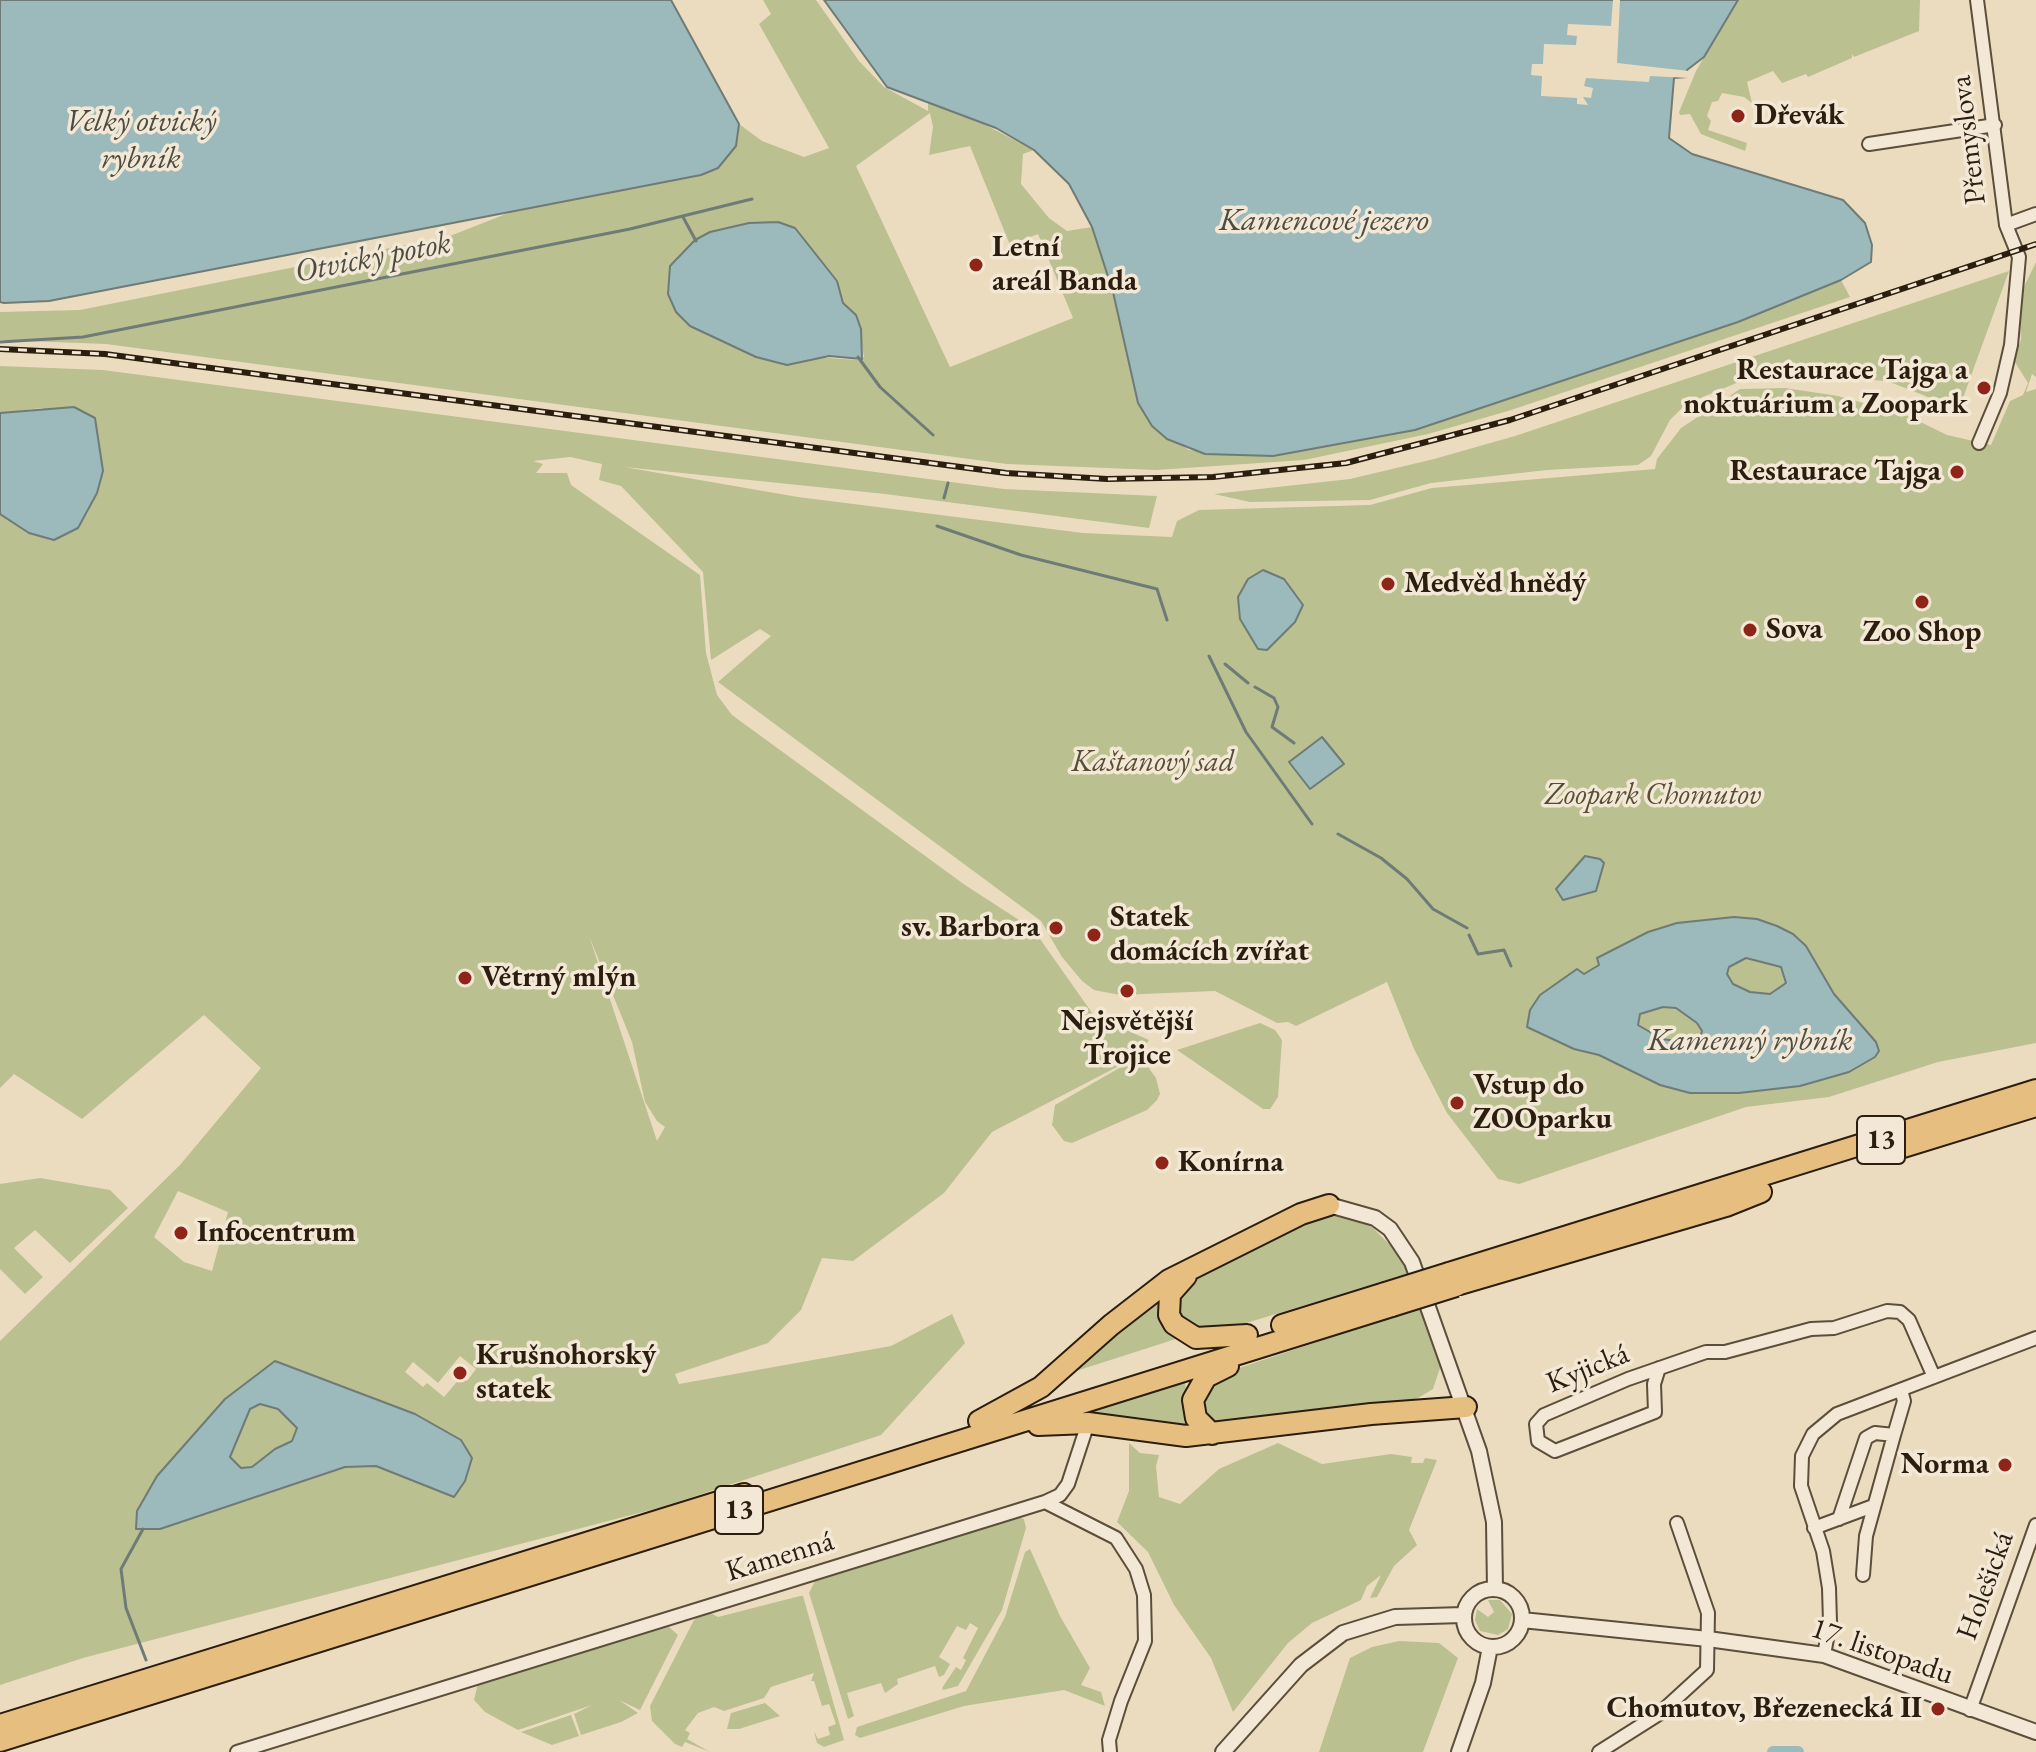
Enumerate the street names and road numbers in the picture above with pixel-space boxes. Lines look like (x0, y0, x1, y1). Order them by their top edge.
street label: Přemyslova (1943, 74, 1995, 206)
road number: 13 (1857, 1116, 1905, 1164)
street label: Kyjická (1541, 1336, 1635, 1402)
road number: 13 (715, 1486, 763, 1534)
street label: Kamenná (722, 1524, 838, 1590)
street label: Holešická (1950, 1527, 2022, 1645)
street label: 17. listopadu (1806, 1611, 1958, 1693)

